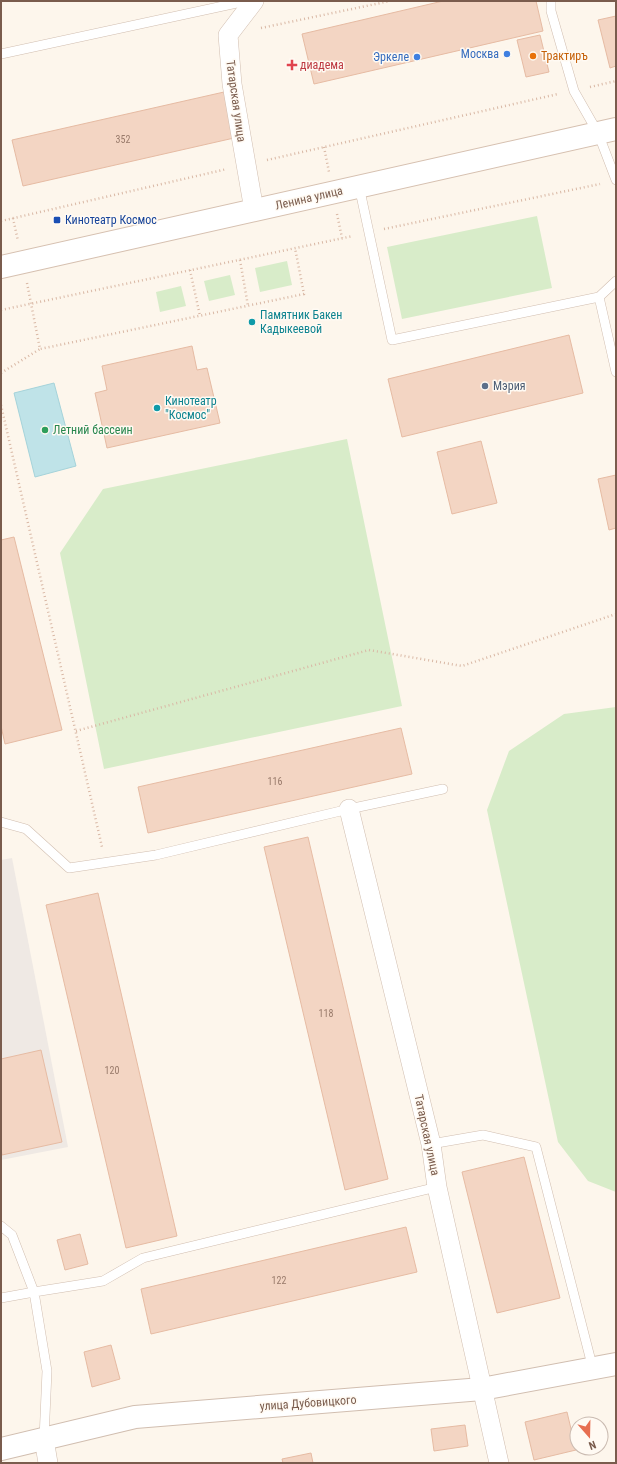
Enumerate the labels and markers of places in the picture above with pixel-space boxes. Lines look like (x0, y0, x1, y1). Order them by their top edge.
place label: Москва (461, 47, 499, 61)
marker: Москва (502, 49, 512, 59)
place label: Трактиръ (541, 49, 588, 63)
place label: Эркеле (373, 50, 409, 64)
marker: Трактиръ (528, 51, 538, 61)
marker: Эркеле (412, 52, 422, 62)
place label: диадема (300, 58, 344, 72)
marker: диадема (287, 60, 297, 70)
place label: Кинотеатр Космос (65, 213, 157, 227)
marker: Кинотеатр Космос (52, 215, 62, 225)
place label: Памятник Бакен Кадыкеевой (260, 308, 342, 336)
marker: Памятник Бакен Кадыкеевой (247, 317, 257, 327)
place label: Мэрия (493, 379, 526, 393)
marker: Мэрия (480, 381, 490, 391)
place label: Кинотеатр "Космос" (165, 394, 217, 422)
marker: Кинотеатр "Космос" (152, 403, 162, 413)
place label: Летний бассеин (53, 423, 133, 437)
marker: Летний бассеин (40, 425, 50, 435)

